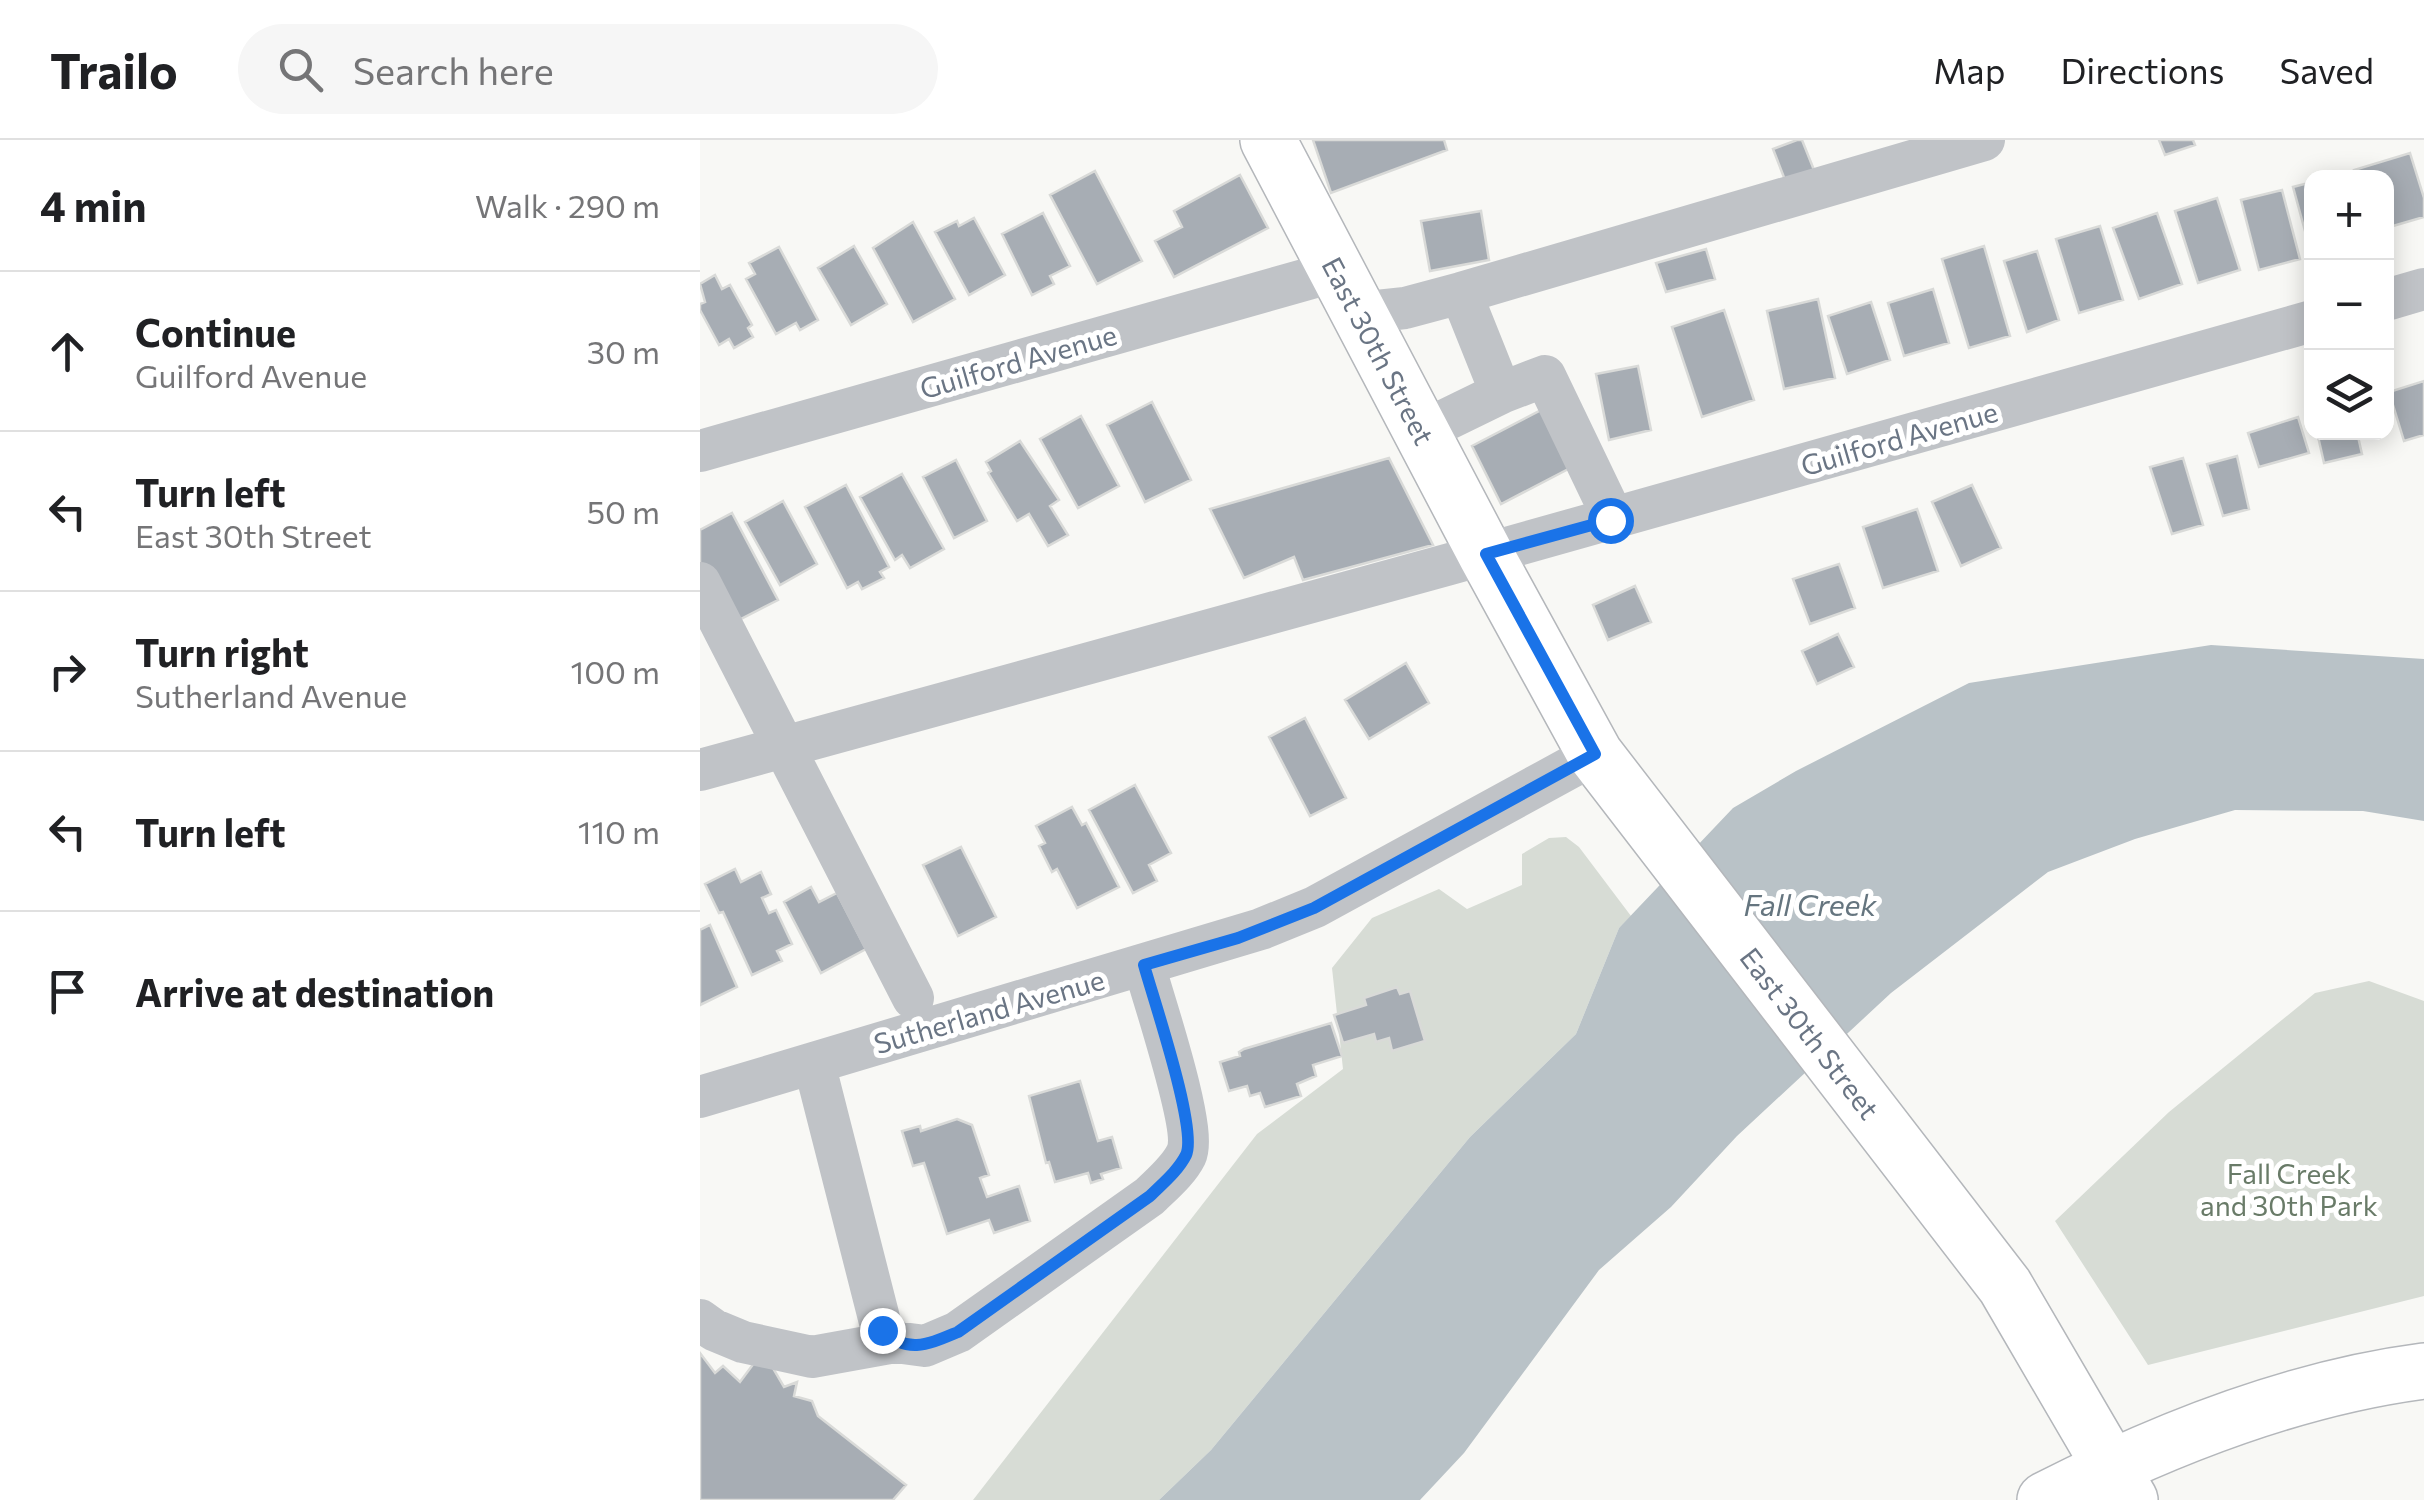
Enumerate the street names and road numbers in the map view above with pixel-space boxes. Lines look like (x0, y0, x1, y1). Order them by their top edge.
street label: East 30th Street (1315, 251, 1442, 450)
street label: Guilford Avenue (916, 317, 1120, 405)
street label: Guilford Avenue (1797, 394, 2001, 482)
street label: East 30th Street (1733, 941, 1887, 1125)
street label: Sutherland Avenue (870, 962, 1108, 1060)

